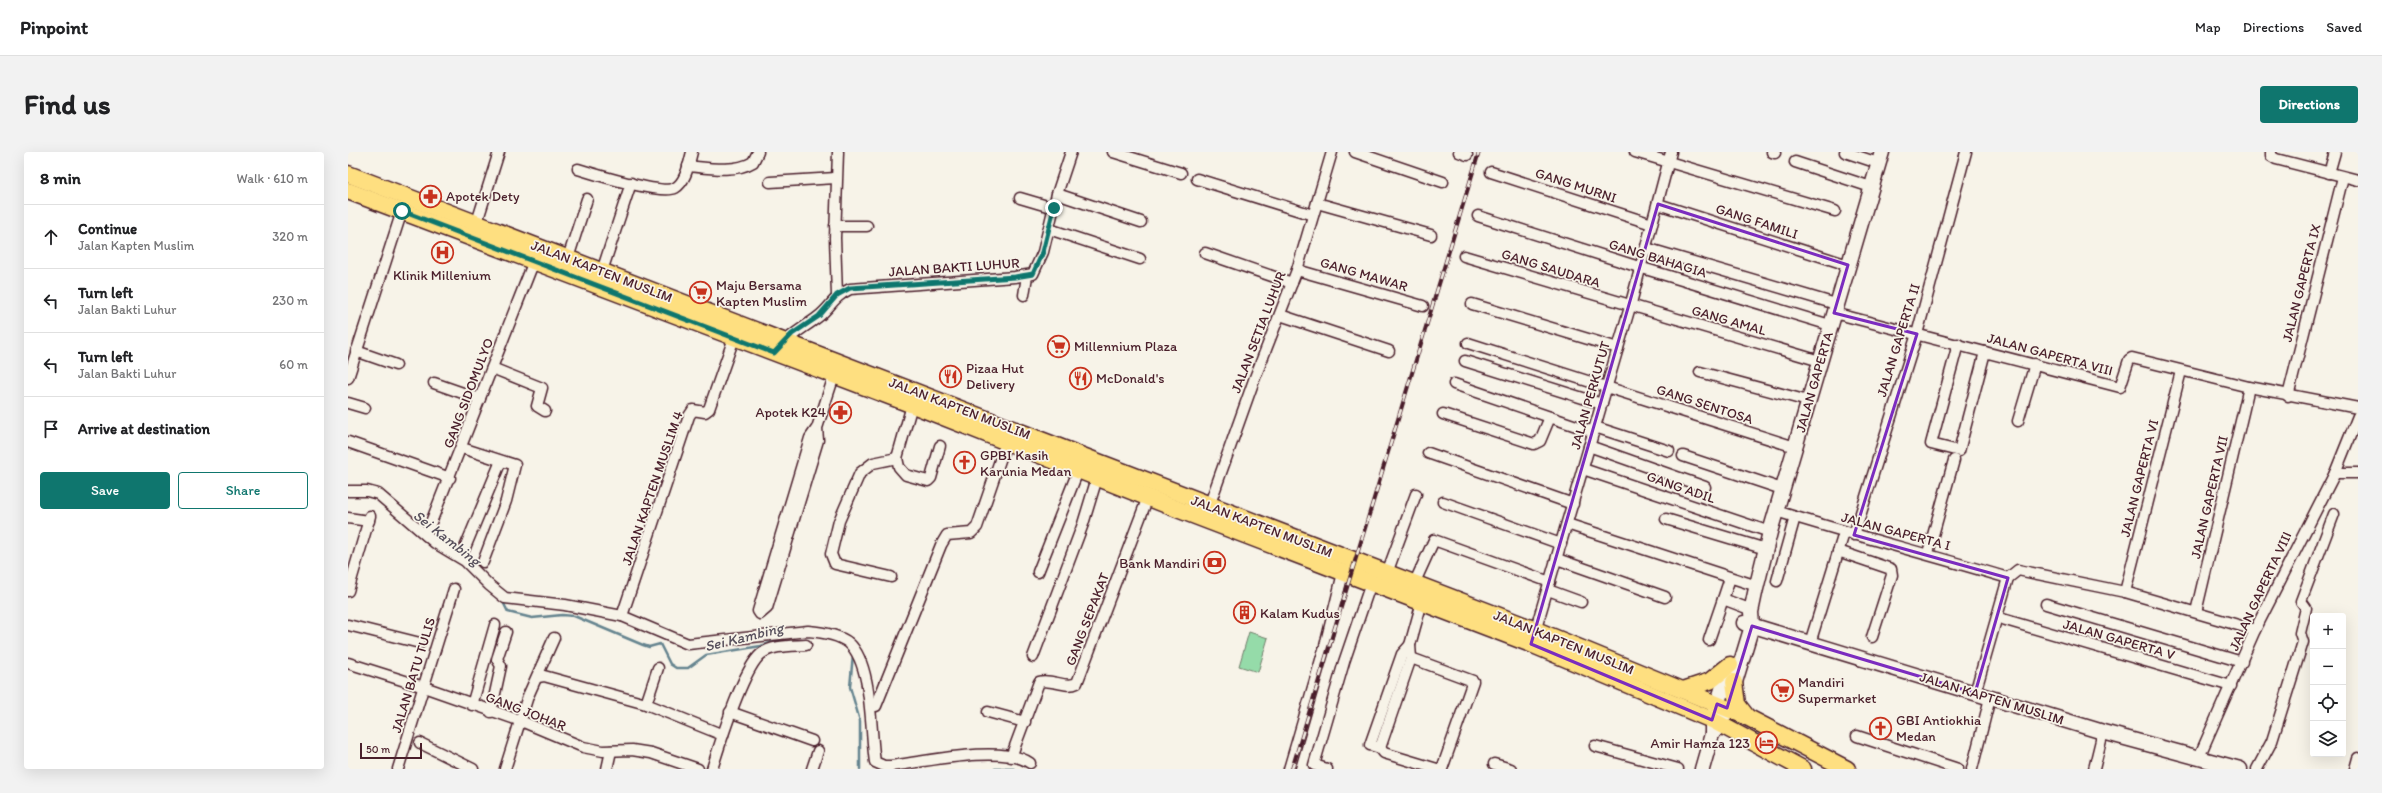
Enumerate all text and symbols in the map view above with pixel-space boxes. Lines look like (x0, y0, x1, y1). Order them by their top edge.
text: Pinpoint (20, 16, 88, 39)
text: Map (2195, 19, 2221, 36)
text: Directions (2243, 19, 2304, 36)
text: Saved (2326, 19, 2362, 36)
button: Directions (2260, 86, 2358, 123)
text: Find us (24, 87, 111, 121)
street label: GANG MURNI (1533, 164, 1619, 207)
text: 8 min (40, 168, 81, 188)
text: Walk · 610 m (237, 171, 308, 186)
pharmacy icon: Apotek Dety (418, 183, 444, 209)
place label: Apotek Dety (446, 188, 520, 205)
route end (1045, 199, 1063, 217)
street label: GANG FAMILI (1713, 200, 1800, 243)
route start (393, 202, 411, 220)
text: Continue (78, 220, 137, 238)
street label: JALAN GAPERTA IX (2279, 222, 2324, 344)
icon: ahead (40, 226, 62, 248)
text: 320 m (272, 229, 308, 244)
street label: GANG BAHAGIA (1607, 236, 1709, 281)
street label: JALAN KAPTEN MUSLIM (529, 237, 675, 306)
text: Jalan Kapten Muslim (78, 238, 194, 253)
hospital icon: Klinik Millenium (429, 240, 455, 266)
street label: GANG SAUDARA (1499, 245, 1602, 292)
street label: JALAN BAKTI LUHUR (888, 254, 1020, 281)
street label: GANG MAWAR (1318, 254, 1410, 295)
place label: Klinik Millenium (393, 267, 491, 284)
street label: JALAN SETIA LUHUR (1227, 269, 1290, 395)
place label: Maju Bersama Kapten Muslim (716, 277, 807, 310)
supermarket icon: Maju Bersama Kapten Muslim (687, 280, 713, 306)
street label: JALAN GAPERTA II (1873, 281, 1924, 399)
text: Turn left (78, 284, 133, 302)
icon: left (40, 290, 62, 312)
text: 230 m (272, 293, 308, 308)
text: Jalan Bakti Luhur (78, 302, 176, 317)
street label: GANG AMAL (1690, 302, 1768, 339)
street label: JALAN GAPERTA (1792, 330, 1837, 434)
street label: JALAN GAPERTA VIII (1985, 330, 2115, 379)
supermarket icon: Millennium Plaza (1046, 333, 1072, 359)
street label: GANG SIDOMULYO (440, 336, 497, 451)
place label: Millennium Plaza (1074, 338, 1178, 355)
street label: JALAN PERKUTUT (1567, 339, 1614, 451)
text: Turn left (78, 348, 133, 366)
icon: left (40, 354, 62, 376)
text: 60 m (279, 357, 308, 372)
place label: Pizaa Hut Delivery (966, 360, 1024, 393)
restaurant icon: Pizaa Hut Delivery (938, 363, 964, 389)
restaurant icon: McDonald's (1067, 365, 1093, 391)
text: Jalan Bakti Luhur (78, 366, 176, 381)
place label: McDonald's (1096, 370, 1165, 387)
street label: JALAN KAPTEN MUSLIM (887, 374, 1033, 443)
street label: GANG SENTOSA (1654, 381, 1755, 428)
pharmacy icon: Apotek K24 (828, 399, 854, 425)
place label: Apotek K24 (755, 404, 827, 421)
street label: JALAN KAPTEN MUSLIM 4 (618, 408, 687, 567)
icon: arrive (40, 418, 62, 440)
street label: JALAN GAPERTA VI (2117, 418, 2162, 539)
text: Arrive at destination (78, 420, 210, 438)
street label: JALAN GAPERTA VII (2187, 434, 2232, 560)
place label: GPBI Kasih Karunia Medan (980, 447, 1071, 480)
church icon: GPBI Kasih Karunia Medan (951, 450, 977, 476)
street label: GANG ADIL (1644, 468, 1717, 507)
button: Save (40, 472, 170, 509)
button: Share (178, 472, 308, 509)
street label: JALAN KAPTEN MUSLIM (1189, 492, 1335, 561)
water label: Sei Kambing (410, 506, 486, 571)
street label: JALAN GAPERTA I (1839, 509, 1952, 554)
street label: JALAN GAPERTA VIII (2225, 529, 2296, 653)
bank icon: Bank Mandiri (1202, 550, 1228, 576)
place label: Bank Mandiri (1119, 555, 1200, 572)
street label: GANG SEPAKAT (1062, 570, 1113, 668)
building icon: Kalam Kudus (1232, 600, 1258, 626)
place label: Kalam Kudus (1260, 605, 1340, 622)
street label: JALAN KAPTEN MUSLIM (1491, 606, 1637, 679)
map controls (2310, 613, 2346, 757)
button: + (2310, 613, 2346, 649)
street label: JALAN BATU TULIS (388, 615, 439, 735)
street label: JALAN GAPERTA V (2061, 615, 2177, 664)
water label: Sei Kambing (703, 618, 787, 655)
button: − (2310, 649, 2346, 685)
street label: JALAN KAPTEN MUSLIM (1917, 668, 2066, 729)
place label: Mandiri Supermarket (1798, 674, 1877, 707)
supermarket icon: Mandiri Supermarket (1770, 677, 1796, 703)
button: locate (2310, 685, 2346, 721)
street label: GANG JOHAR (483, 688, 569, 735)
place label: GBI Antiokhia Medan (1896, 712, 1982, 745)
church icon: GBI Antiokhia Medan (1868, 715, 1894, 741)
button: layers (2310, 721, 2346, 757)
hotel icon: Amir Hamza 123 (1753, 730, 1779, 756)
place label: Amir Hamza 123 (1650, 735, 1750, 752)
scale bar (360, 741, 422, 760)
text: 50 m (366, 743, 390, 756)

